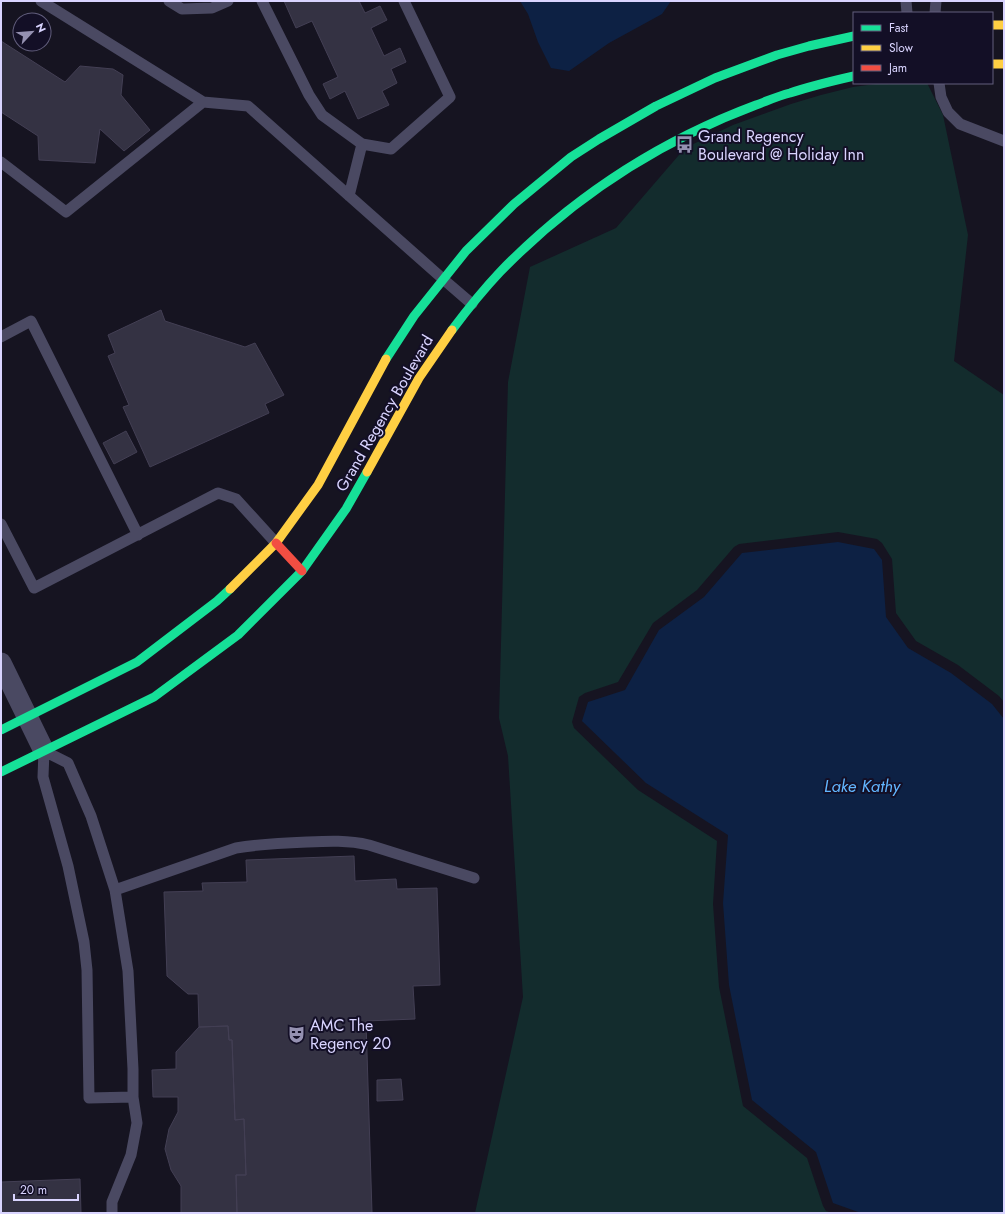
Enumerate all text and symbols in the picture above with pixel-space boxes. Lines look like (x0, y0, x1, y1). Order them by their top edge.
north arrow (12, 12, 52, 52)
legend (853, 12, 993, 84)
text: Fast (889, 19, 908, 37)
text: N (32, 20, 50, 35)
text: Slow (889, 39, 914, 57)
text: Jam (887, 59, 907, 77)
place label: Grand Regency Boulevard @ Holiday Inn (698, 125, 864, 166)
bus stop icon: Grand Regency Boulevard @ Holiday Inn (675, 135, 695, 155)
street label: Grand Regency Boulevard (330, 331, 439, 496)
water label: Lake Kathy (824, 774, 902, 798)
place label: AMC The Regency 20 (310, 1014, 391, 1055)
theatre icon: AMC The Regency 20 (287, 1024, 307, 1044)
scale bar (14, 1176, 78, 1202)
text: 20 m (20, 1181, 47, 1199)

